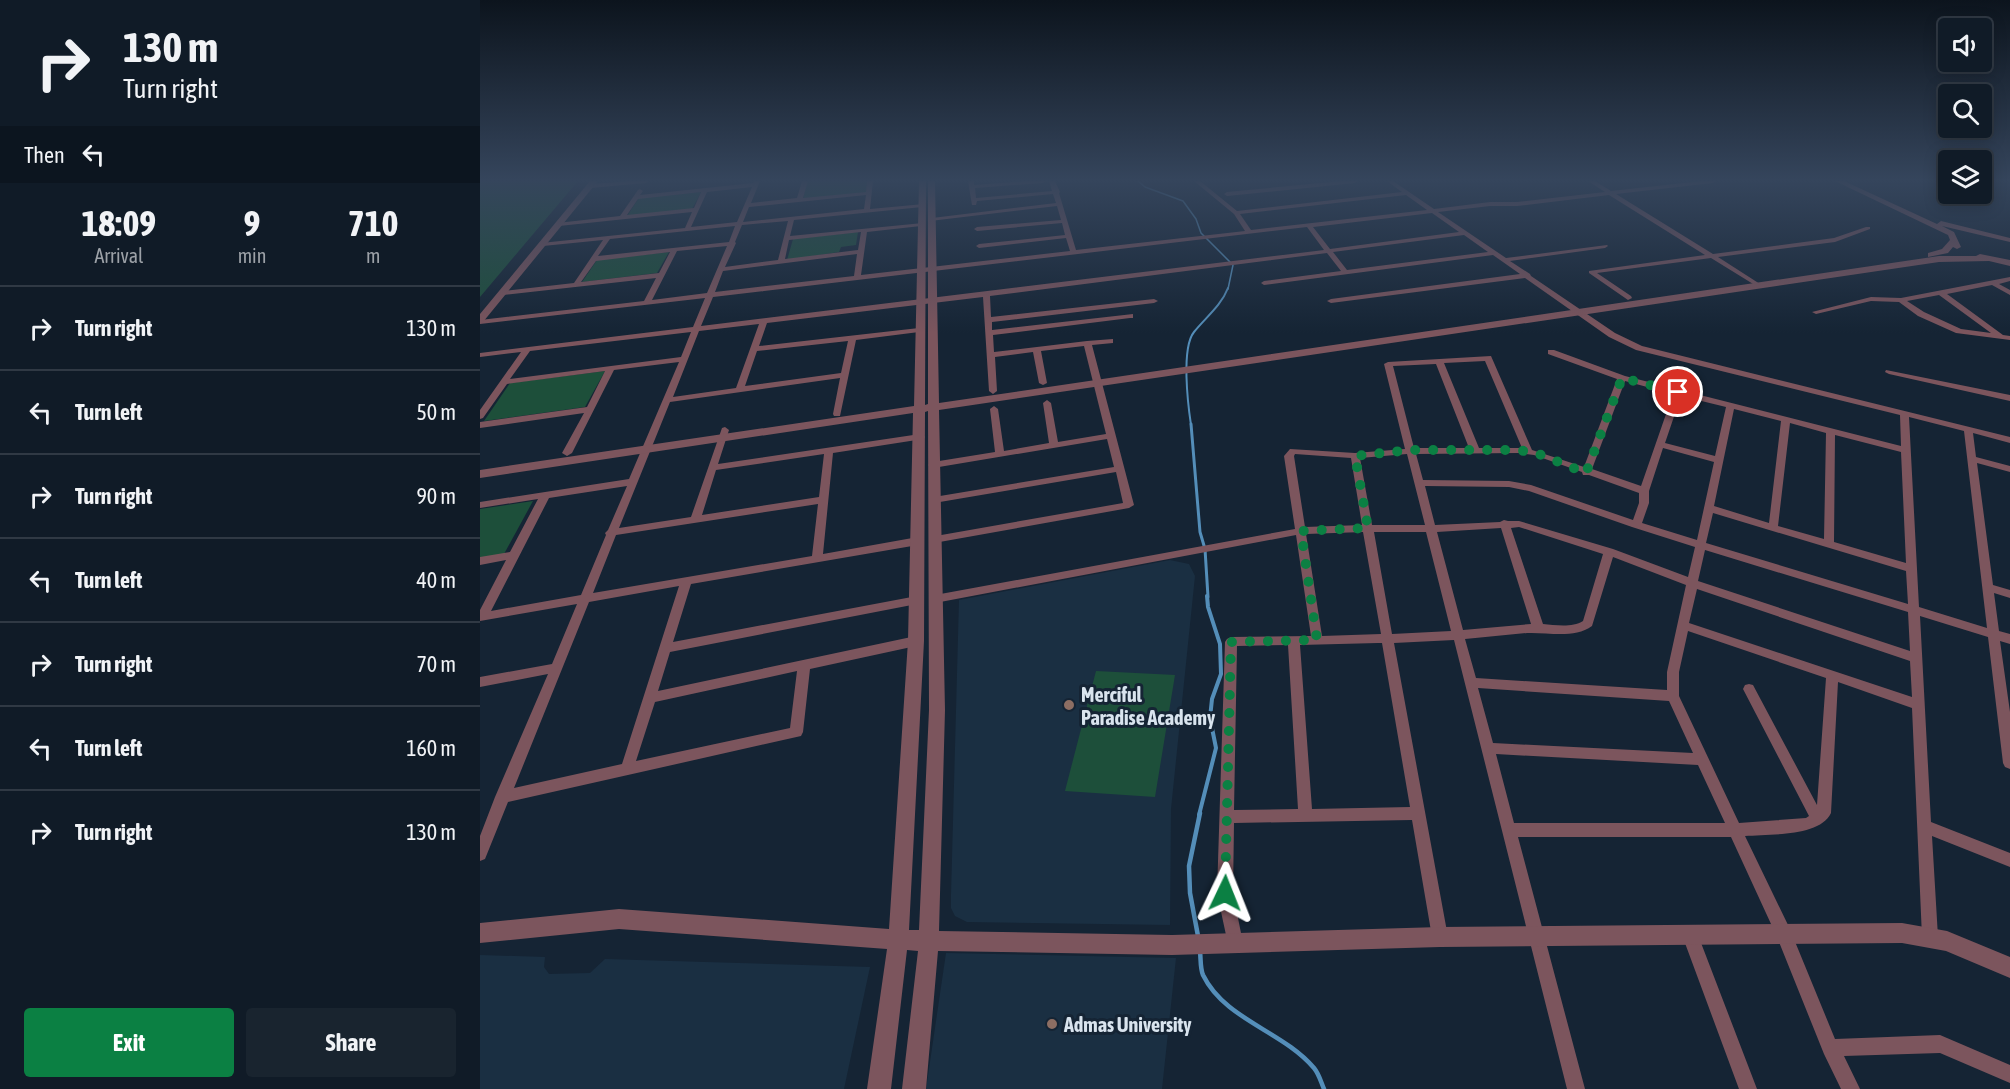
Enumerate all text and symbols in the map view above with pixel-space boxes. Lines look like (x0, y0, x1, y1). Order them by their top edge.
map controls (1938, 18, 1992, 204)
button: sound (1938, 18, 1992, 72)
text: 130 m (123, 23, 218, 71)
icon: right (24, 24, 102, 102)
text: Turn right (123, 73, 218, 104)
button: search (1938, 84, 1992, 138)
icon: left (77, 138, 110, 171)
text: Then (24, 142, 65, 168)
button: layers (1938, 150, 1992, 204)
text: 18:09 (81, 202, 156, 244)
text: 9 (244, 202, 260, 244)
text: 710 (348, 202, 399, 244)
text: Arrival (94, 244, 143, 267)
text: min (238, 244, 266, 267)
text: m (366, 244, 380, 267)
icon: right (24, 312, 57, 345)
text: Turn right (75, 315, 152, 341)
text: 130 m (406, 315, 456, 341)
pin (1652, 366, 1703, 417)
icon: arrive (1661, 375, 1694, 408)
icon: left (24, 396, 57, 429)
text: Turn left (75, 399, 142, 425)
text: 50 m (416, 399, 456, 425)
icon: right (24, 480, 57, 513)
text: Turn right (75, 483, 152, 509)
text: 90 m (416, 483, 456, 509)
icon: left (24, 564, 57, 597)
text: Turn left (75, 567, 142, 593)
text: 40 m (416, 567, 456, 593)
icon: right (24, 648, 57, 681)
text: Turn right (75, 651, 152, 677)
text: 70 m (416, 651, 456, 677)
place label: Merciful Paradise Academy (1081, 683, 1216, 729)
marker: Merciful Paradise Academy (1062, 698, 1076, 712)
icon: left (24, 732, 57, 765)
text: Turn left (75, 735, 142, 761)
text: 160 m (406, 735, 456, 761)
icon: right (24, 816, 57, 849)
text: Turn right (75, 819, 152, 845)
text: 130 m (406, 819, 456, 845)
position arrow (1193, 861, 1257, 925)
button: Exit (24, 1008, 234, 1077)
button: Share (246, 1008, 456, 1077)
place label: Admas University (1063, 1013, 1192, 1036)
marker: Admas University (1045, 1017, 1059, 1031)

